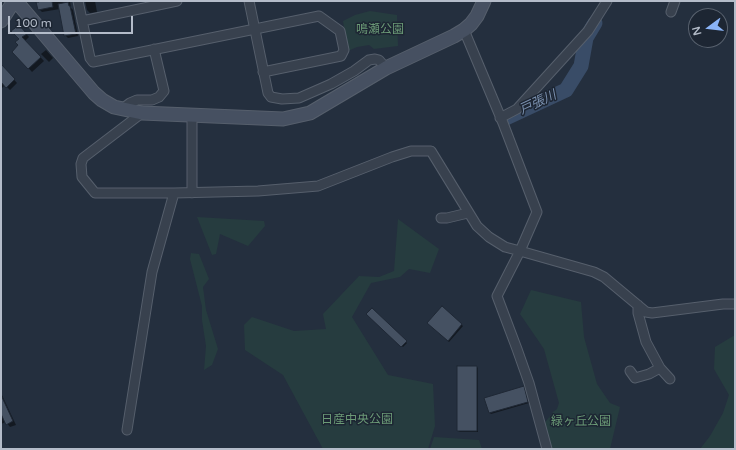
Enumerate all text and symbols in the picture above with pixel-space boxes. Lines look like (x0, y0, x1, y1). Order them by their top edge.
scale bar (10, 8, 135, 34)
north arrow (688, 8, 728, 48)
text: 100 m (15, 16, 52, 30)
park label: 鳴瀬公園 (356, 23, 404, 37)
text: N (689, 25, 704, 37)
water label: 戸張川 (517, 88, 559, 118)
park label: 日産中央公園 (321, 413, 393, 427)
park label: 緑ヶ丘公園 (551, 415, 611, 429)

